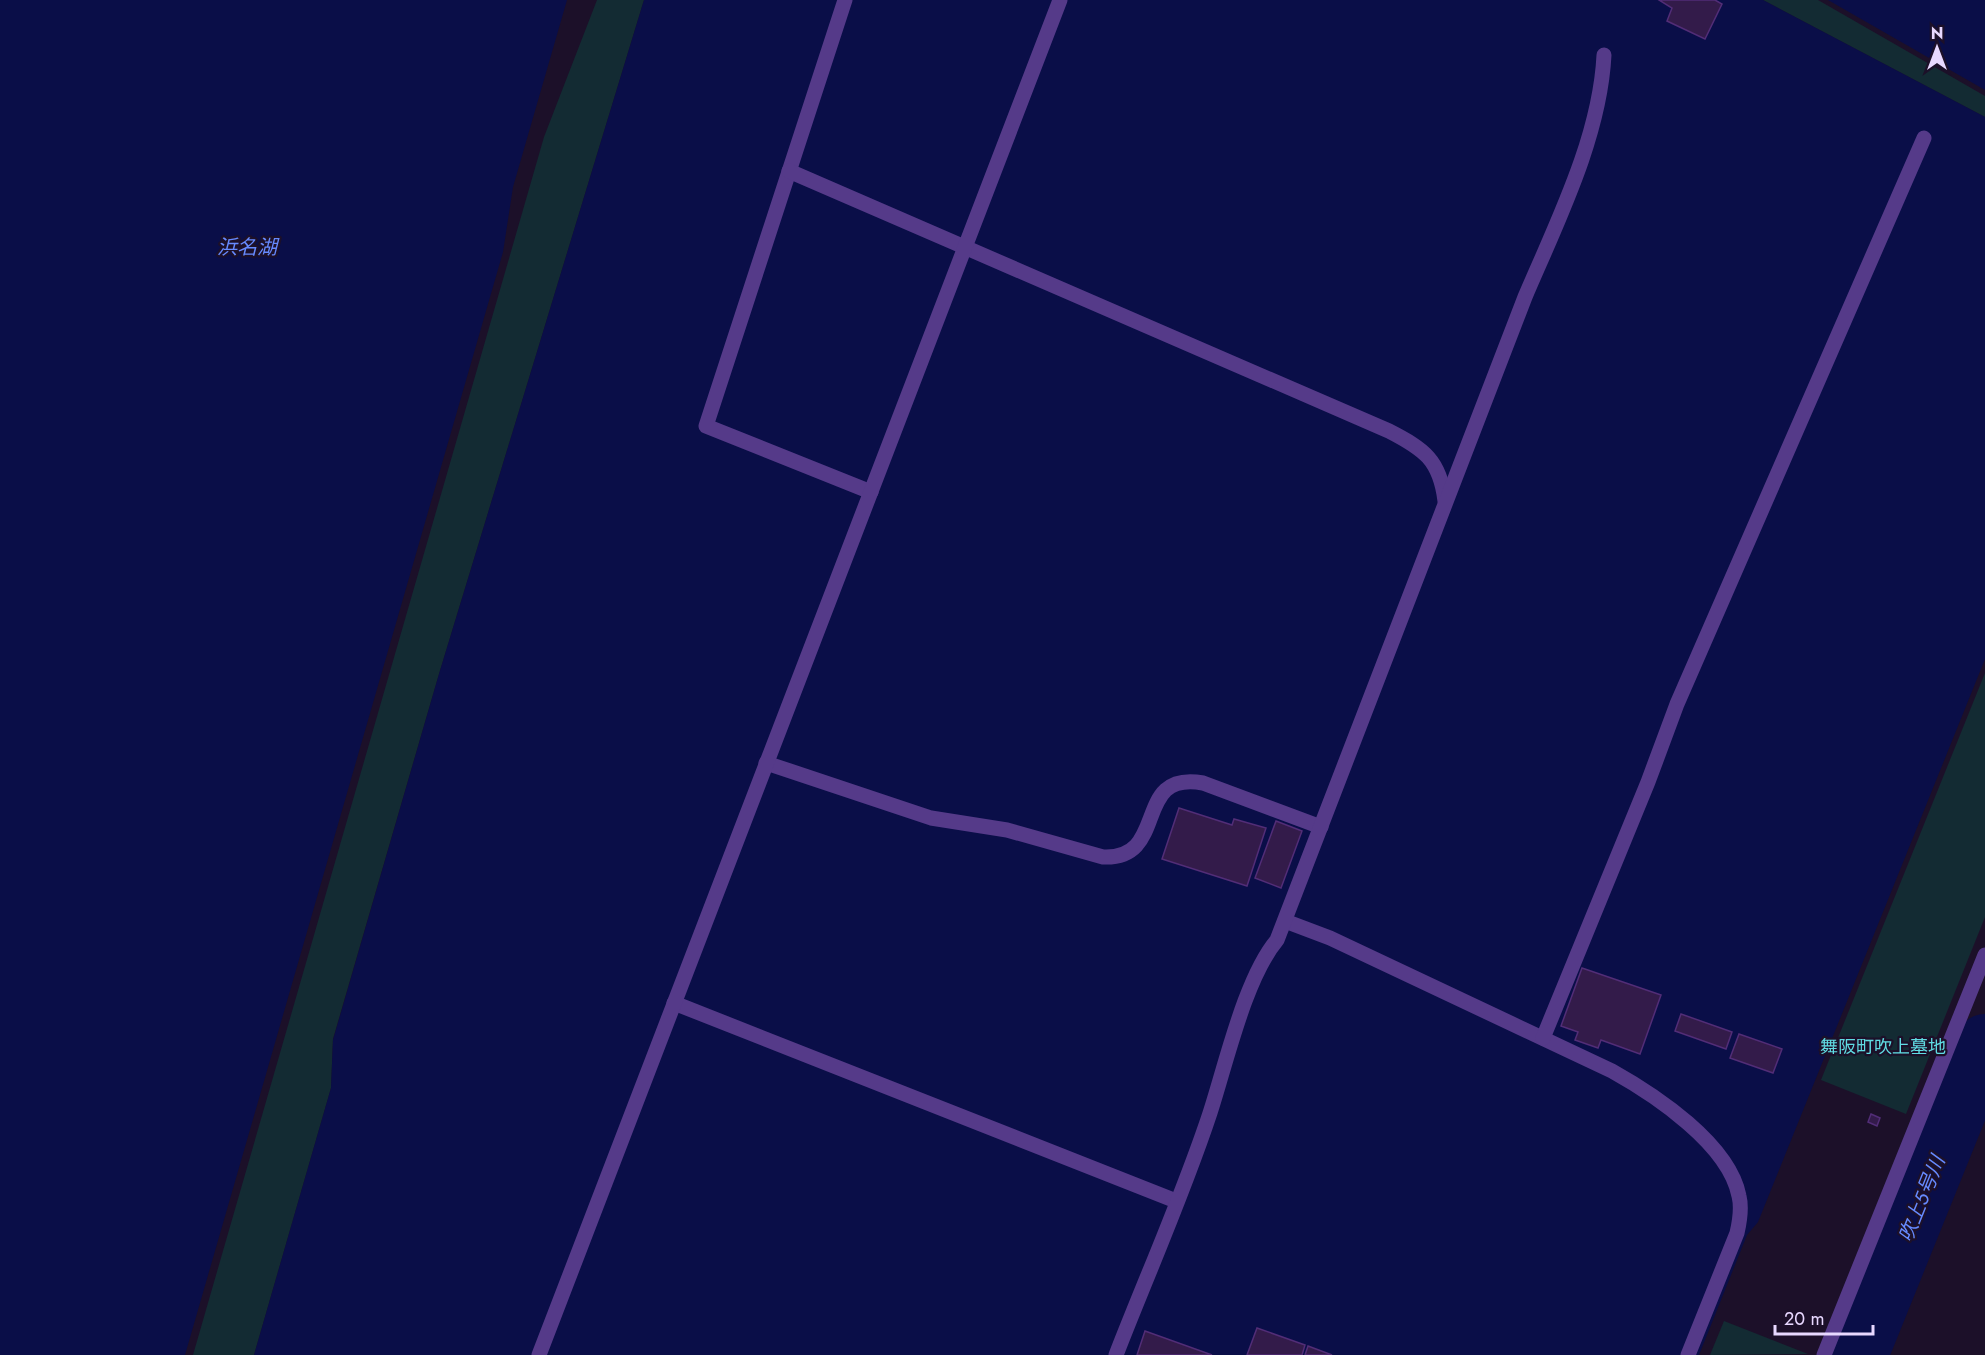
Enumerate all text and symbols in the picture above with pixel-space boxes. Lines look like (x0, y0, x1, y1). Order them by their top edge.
north arrow (1907, 18, 1967, 78)
text: N (1931, 22, 1943, 45)
water label: 浜名湖 (217, 233, 280, 262)
park label: 舞阪町吹上墓地 (1820, 1034, 1946, 1060)
water label: 吹上5号川 (1892, 1150, 1953, 1247)
scale bar (1775, 1298, 1872, 1336)
text: 20 m (1784, 1306, 1824, 1332)

